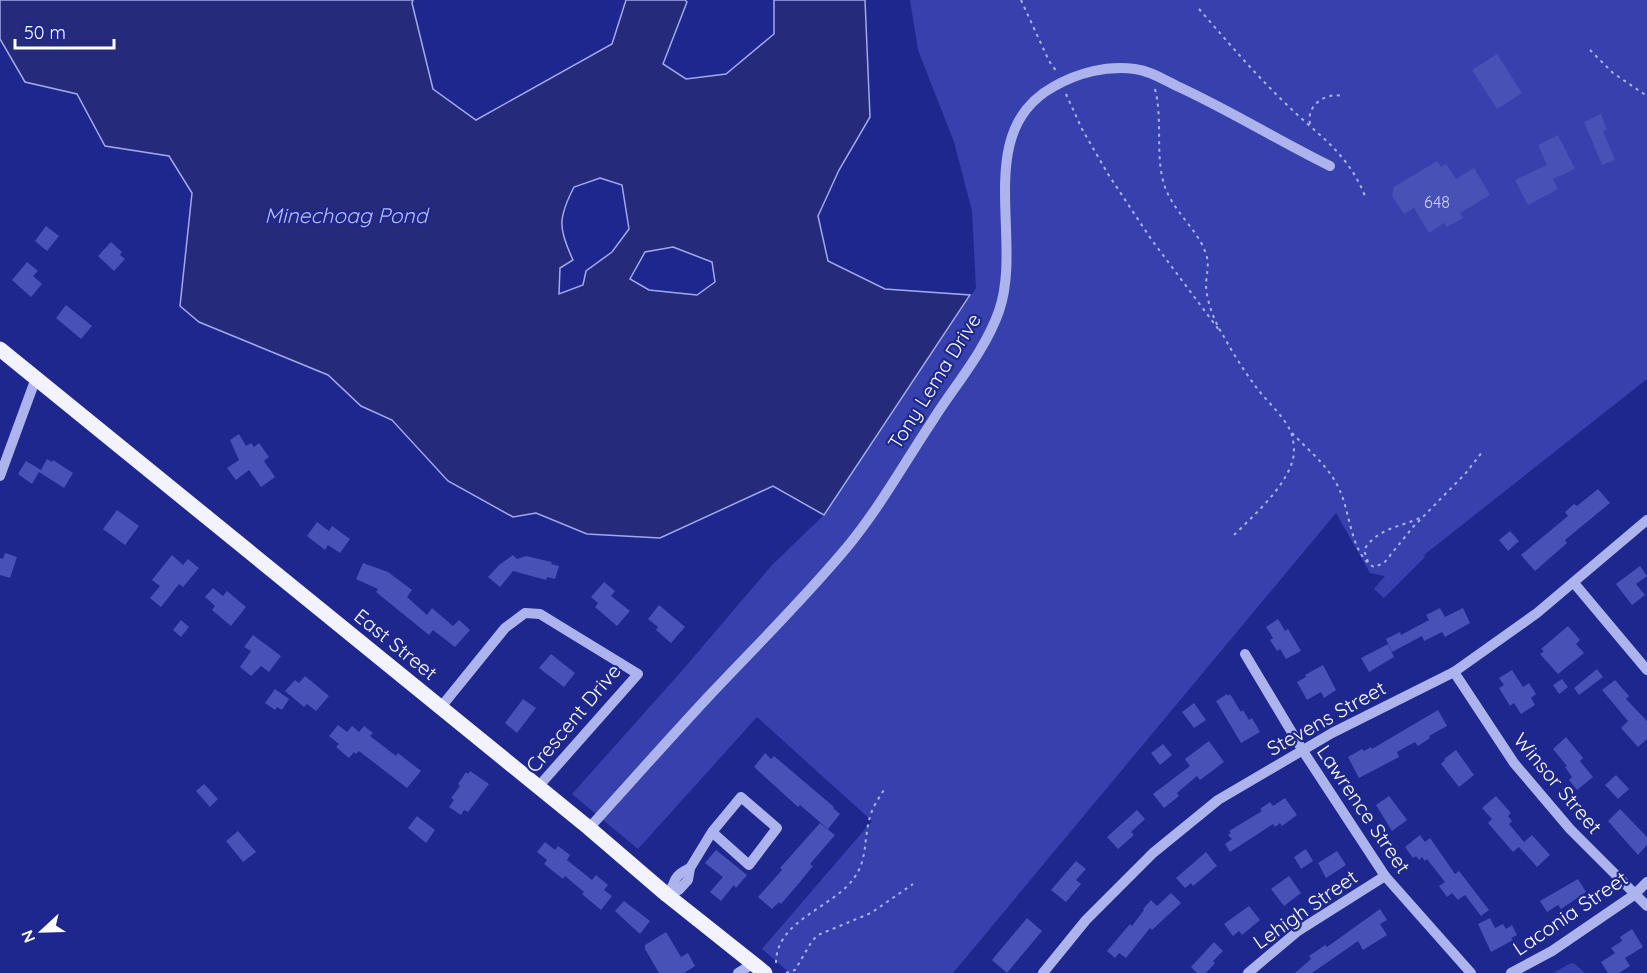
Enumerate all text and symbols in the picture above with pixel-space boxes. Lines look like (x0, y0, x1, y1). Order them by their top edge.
scale bar (15, 12, 114, 50)
text: 50 m (24, 21, 66, 44)
house number: 648 (1424, 192, 1450, 212)
water label: Minechoag Pond (265, 202, 430, 228)
street label: Tony Lema Drive (882, 308, 986, 454)
street label: East Street (349, 603, 443, 685)
street label: Crescent Drive (520, 658, 626, 778)
street label: Stevens Street (1262, 675, 1390, 761)
street label: Winsor Street (1508, 727, 1608, 839)
street label: Lawrence Street (1312, 740, 1416, 878)
street label: Lehigh Street (1248, 864, 1362, 954)
street label: Laconia Street (1508, 865, 1632, 961)
north arrow (12, 901, 72, 961)
text: N (17, 927, 40, 946)

